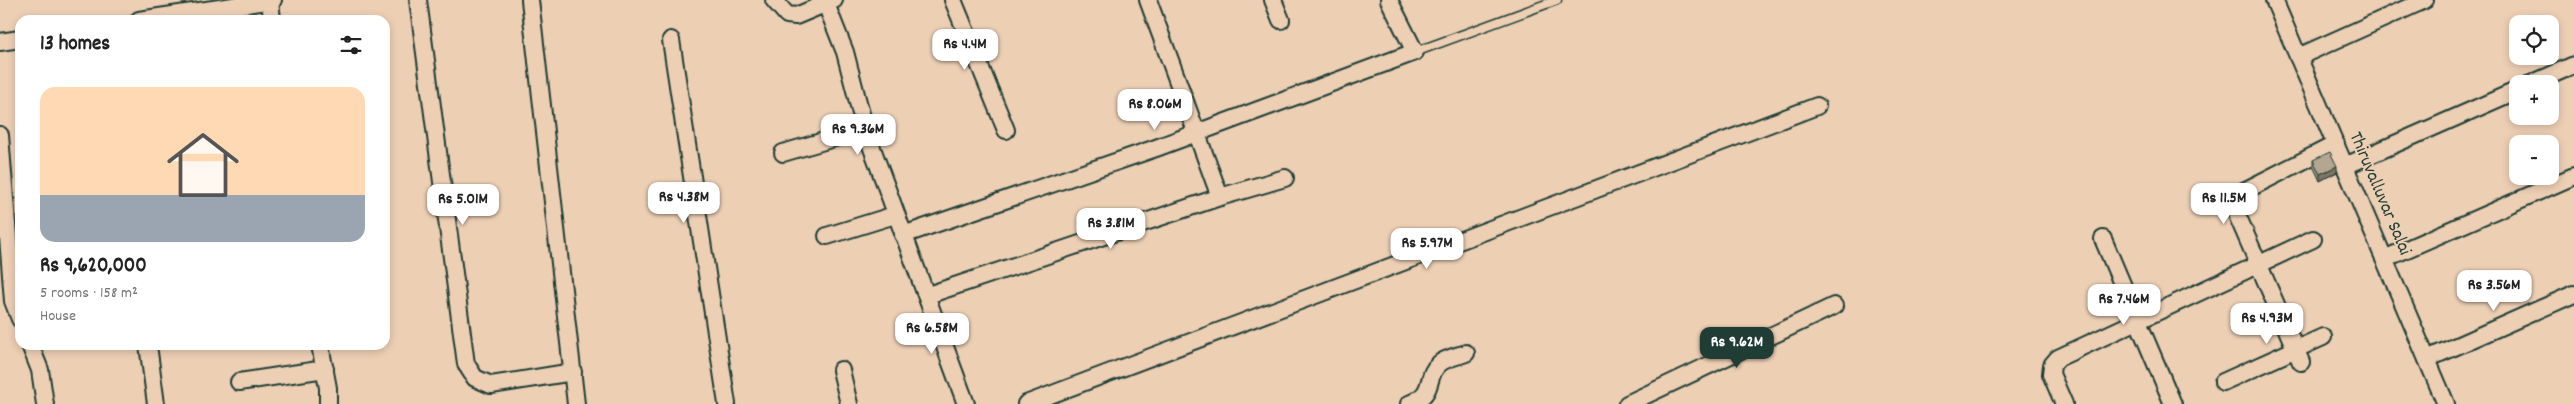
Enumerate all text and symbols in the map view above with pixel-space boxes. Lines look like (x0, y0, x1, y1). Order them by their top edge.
map controls (2509, 15, 2559, 185)
button: locate (2509, 15, 2559, 65)
pin: Rs 4.4M (919, 28, 1011, 71)
text: 13 homes (40, 30, 110, 60)
icon: filters (337, 31, 365, 59)
text: Rs 4.4M (943, 33, 987, 56)
button: + (2509, 75, 2559, 125)
pin: Rs 8.06M (1103, 88, 1207, 131)
text: Rs 8.06M (1128, 93, 1182, 116)
pin: Rs 9.36M (806, 114, 910, 156)
text: Rs 9.36M (832, 118, 884, 141)
icon: home (158, 120, 248, 210)
street label: Thiruvalluvar Salai (2341, 128, 2417, 260)
button: − (2509, 135, 2559, 185)
pin: Rs 4.38M (632, 182, 736, 224)
pin: Rs 11.5M (2172, 182, 2276, 225)
pin: Rs 5.01M (411, 184, 515, 226)
text: Rs 4.38M (659, 186, 709, 209)
text: Rs 11.5M (2202, 187, 2246, 210)
text: Rs 5.01M (438, 188, 488, 211)
pin: Rs 3.81M (1059, 208, 1163, 250)
text: Rs 3.81M (1087, 212, 1135, 235)
pin: Rs 5.97M (1375, 228, 1479, 270)
text: Rs 5.97M (1401, 232, 1453, 255)
text: Rs 9,620,000 (40, 252, 147, 282)
pin: Rs 3.56M (2442, 270, 2546, 312)
text: Rs 3.56M (2468, 274, 2520, 297)
text: 5 rooms · 158 m² (40, 282, 138, 305)
pin: Rs 7.46M (2072, 284, 2176, 326)
text: Rs 7.46M (2099, 288, 2149, 311)
pin: Rs 4.93M (2215, 302, 2319, 345)
text: House (40, 305, 76, 328)
text: Rs 4.93M (2241, 307, 2293, 330)
pin: Rs 6.58M (880, 312, 984, 355)
text: Rs 6.58M (906, 317, 958, 340)
pin: Rs 9.62M (1685, 326, 1789, 369)
text: Rs 9.62M (1711, 331, 1763, 354)

